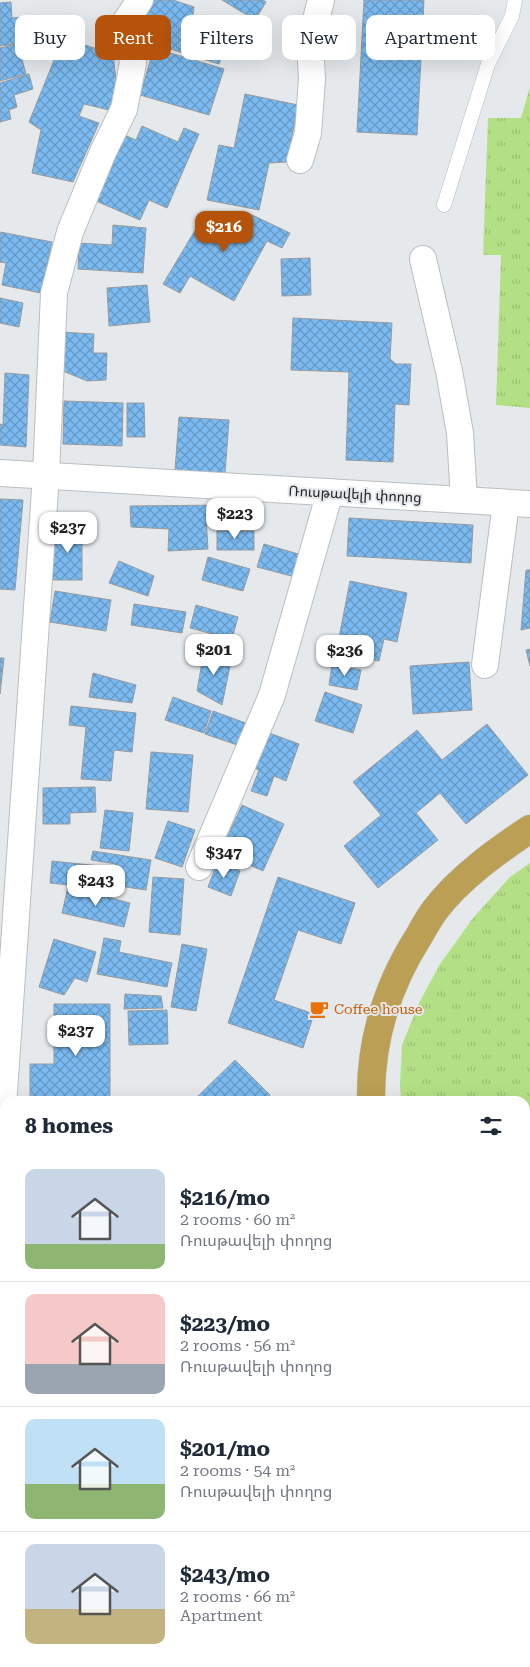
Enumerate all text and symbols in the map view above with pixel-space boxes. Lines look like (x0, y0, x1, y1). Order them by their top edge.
chip: Buy (15, 15, 85, 60)
chip: Rent (95, 15, 171, 60)
chip: Filters (181, 15, 272, 60)
chip: New (282, 15, 356, 60)
chip: Apartment (366, 15, 495, 60)
pin: $216 (194, 210, 254, 253)
text: $216 (206, 217, 242, 236)
street label: Ռուսթավելի փողոց (288, 483, 422, 505)
pin: $223 (205, 498, 265, 540)
text: $223 (217, 504, 253, 523)
pin: $237 (38, 512, 98, 554)
text: $237 (50, 518, 86, 537)
pin: $201 (184, 634, 244, 676)
pin: $236 (315, 634, 375, 677)
text: $201 (196, 640, 232, 659)
text: $236 (327, 641, 363, 660)
pin: $347 (194, 836, 254, 879)
text: $347 (206, 843, 242, 862)
pin: $243 (66, 864, 126, 907)
text: $243 (78, 871, 114, 890)
cafe icon: Coffee house (308, 998, 330, 1020)
place label: Coffee house (334, 1001, 423, 1017)
pin: $237 (46, 1014, 106, 1057)
text: $237 (58, 1021, 94, 1040)
icon: filters (477, 1112, 505, 1140)
text: 8 homes (25, 1114, 113, 1138)
text: $216/mo (180, 1186, 270, 1210)
icon: home (65, 1189, 125, 1249)
text: 2 rooms · 60 m² (180, 1210, 295, 1229)
text: Ռուսթավելի փողոց (180, 1231, 332, 1250)
text: $223/mo (180, 1312, 270, 1336)
icon: home (65, 1314, 125, 1374)
text: 2 rooms · 56 m² (180, 1336, 295, 1355)
text: Ռուսթավելի փողոց (180, 1357, 332, 1376)
text: $201/mo (180, 1437, 270, 1461)
icon: home (65, 1439, 125, 1499)
text: 2 rooms · 54 m² (180, 1461, 295, 1480)
text: Ռուսթավելի փողոց (180, 1482, 332, 1501)
text: $243/mo (180, 1563, 270, 1587)
icon: home (65, 1564, 125, 1624)
text: 2 rooms · 66 m² (180, 1587, 295, 1606)
text: Apartment (180, 1606, 263, 1625)

